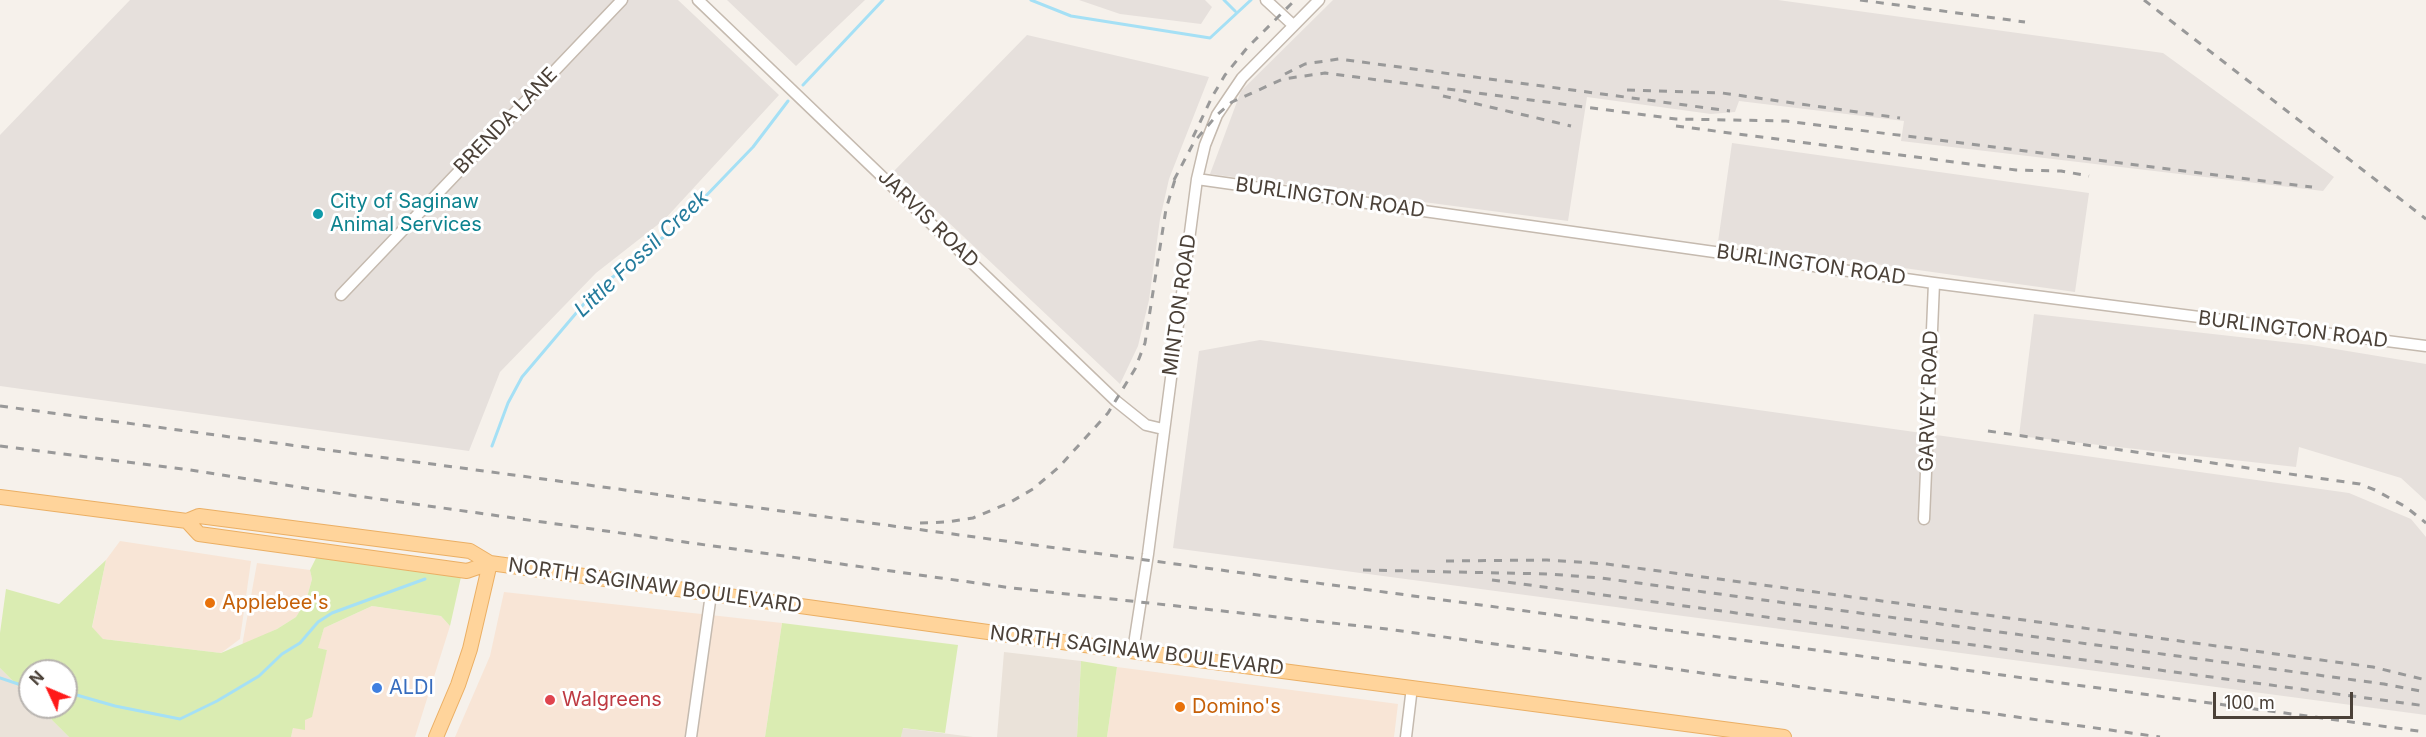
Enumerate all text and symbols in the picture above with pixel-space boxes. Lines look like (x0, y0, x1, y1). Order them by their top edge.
street label: BRENDA LANE (449, 63, 563, 179)
street label: JARVIS ROAD (873, 165, 983, 273)
street label: BURLINGTON ROAD (1234, 173, 1426, 223)
water label: Little Fossil Creek (570, 185, 714, 323)
place label: City of Saginaw Animal Services (330, 190, 482, 237)
marker: City of Saginaw Animal Services (311, 207, 325, 221)
street label: MINTON ROAD (1158, 233, 1202, 377)
street label: BURLINGTON ROAD (1715, 240, 1907, 290)
street label: BURLINGTON ROAD (2197, 306, 2389, 354)
street label: GARVEY ROAD (1915, 330, 1943, 472)
street label: NORTH SAGINAW BOULEVARD (507, 554, 803, 618)
place label: Applebee's (222, 591, 329, 615)
marker: Applebee's (203, 596, 217, 610)
street label: NORTH SAGINAW BOULEVARD (989, 621, 1285, 681)
north arrow (18, 659, 78, 719)
text: N (25, 667, 48, 689)
place label: ALDI (389, 676, 434, 700)
scale bar (2216, 680, 2356, 718)
marker: ALDI (370, 681, 384, 695)
place label: Walgreens (562, 688, 662, 712)
text: 100 m (2224, 692, 2275, 713)
marker: Walgreens (543, 693, 557, 707)
place label: Domino's (1192, 695, 1281, 719)
marker: Domino's (1173, 700, 1187, 714)

